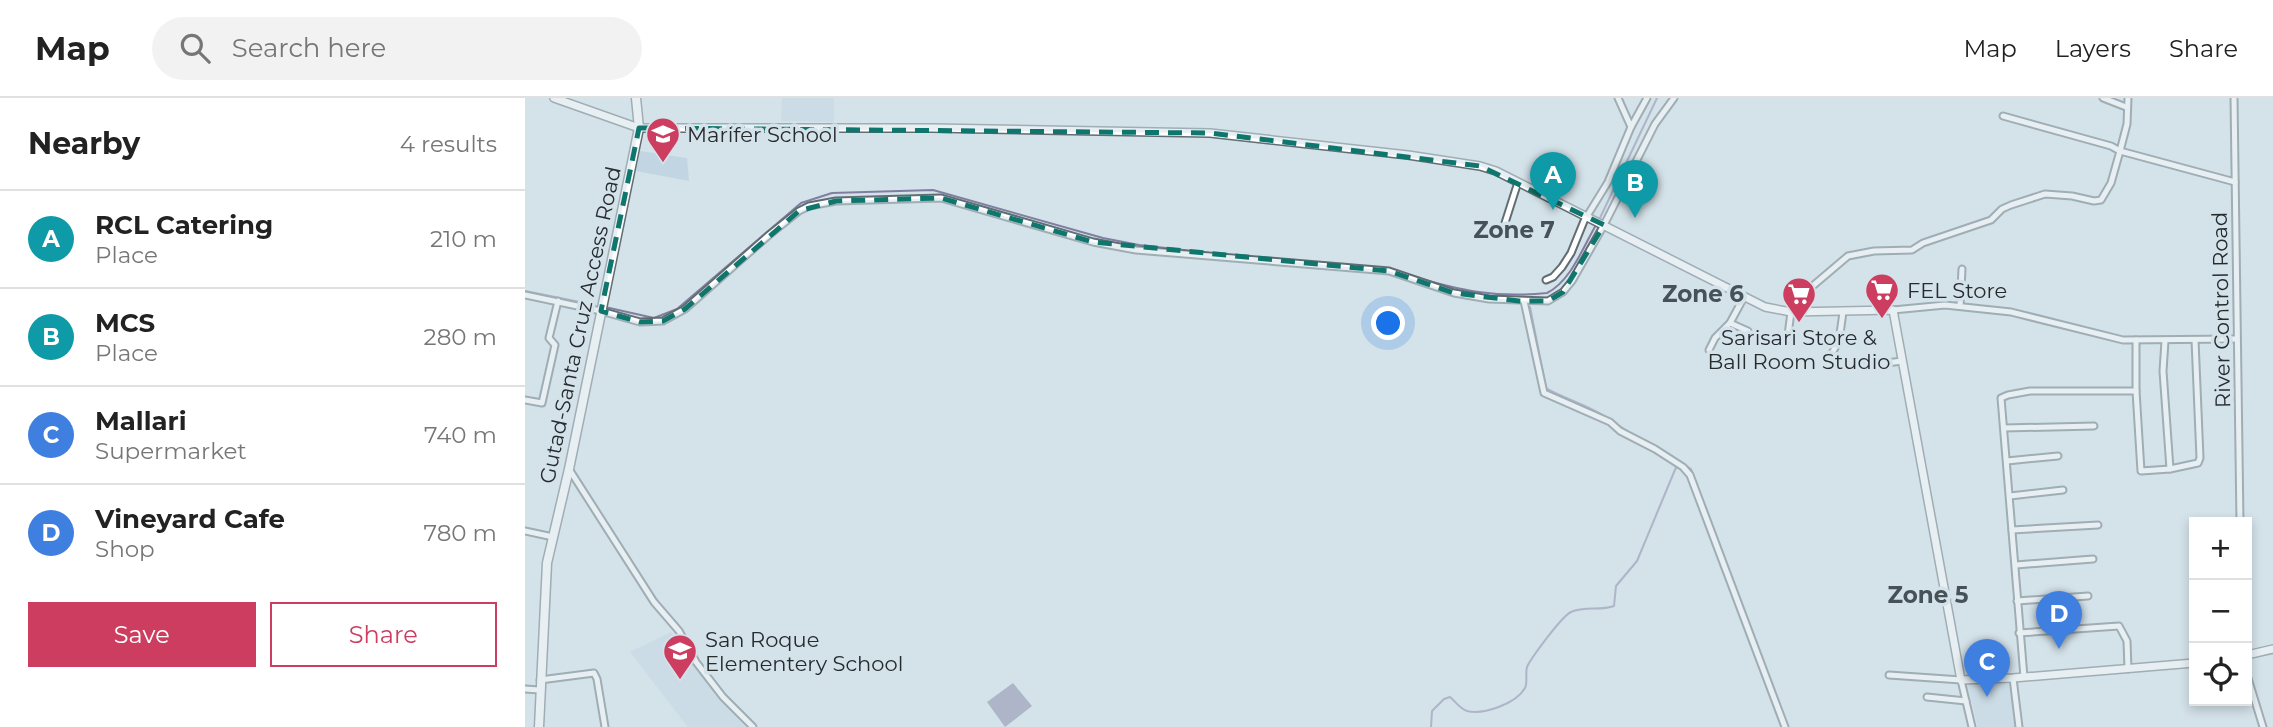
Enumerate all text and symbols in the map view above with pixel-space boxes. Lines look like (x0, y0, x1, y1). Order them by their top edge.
search box (152, 17, 642, 80)
text: Map (35, 28, 110, 68)
icon: search (176, 29, 214, 67)
text: Search here (232, 32, 386, 64)
text: Map (1963, 34, 2017, 63)
text: Layers (2055, 34, 2131, 63)
text: Share (2169, 34, 2238, 63)
school or university icon: Marifer School (644, 115, 682, 164)
place label: Marifer School (687, 122, 838, 147)
text: Nearby (28, 125, 140, 162)
text: 4 results (400, 130, 497, 158)
pin: A (1530, 152, 1576, 210)
pin: B (1612, 160, 1658, 218)
street label: Gutad-Santa Cruz Access Road (534, 164, 626, 486)
text: RCL Catering (95, 209, 273, 241)
street label: River Control Road (2207, 212, 2235, 408)
district label: Zone 7 (1473, 216, 1555, 244)
text: A (42, 225, 60, 253)
text: 210 m (430, 225, 497, 253)
text: Place (95, 241, 158, 269)
supermarket icon: FEL Store (1863, 271, 1901, 320)
supermarket icon: Sarisari Store & Ball Room Studio (1780, 275, 1818, 324)
place label: FEL Store (1907, 278, 2007, 303)
district label: Zone 6 (1662, 280, 1744, 308)
your location (1371, 306, 1405, 340)
text: MCS (95, 307, 155, 339)
text: B (42, 323, 60, 351)
text: 280 m (424, 323, 497, 351)
place label: Sarisari Store & Ball Room Studio (1708, 325, 1890, 374)
text: Place (95, 339, 158, 367)
text: Mallari (95, 405, 187, 437)
text: C (43, 421, 59, 449)
text: 740 m (424, 421, 497, 449)
text: Supermarket (95, 437, 247, 465)
text: Vineyard Cafe (95, 503, 285, 535)
map controls (2189, 517, 2252, 706)
button: + (2189, 517, 2252, 580)
text: D (42, 519, 61, 547)
text: 780 m (424, 519, 497, 547)
text: Shop (95, 535, 155, 563)
button: − (2189, 580, 2252, 643)
district label: Zone 5 (1887, 581, 1969, 609)
pin: D (2036, 591, 2082, 649)
button: Save (28, 602, 256, 667)
button: Share (270, 602, 497, 667)
place label: San Roque Elementery School (705, 627, 903, 676)
school or university icon: San Roque Elementery School (661, 632, 699, 681)
pin: C (1964, 639, 2010, 697)
button: locate (2189, 643, 2252, 706)

